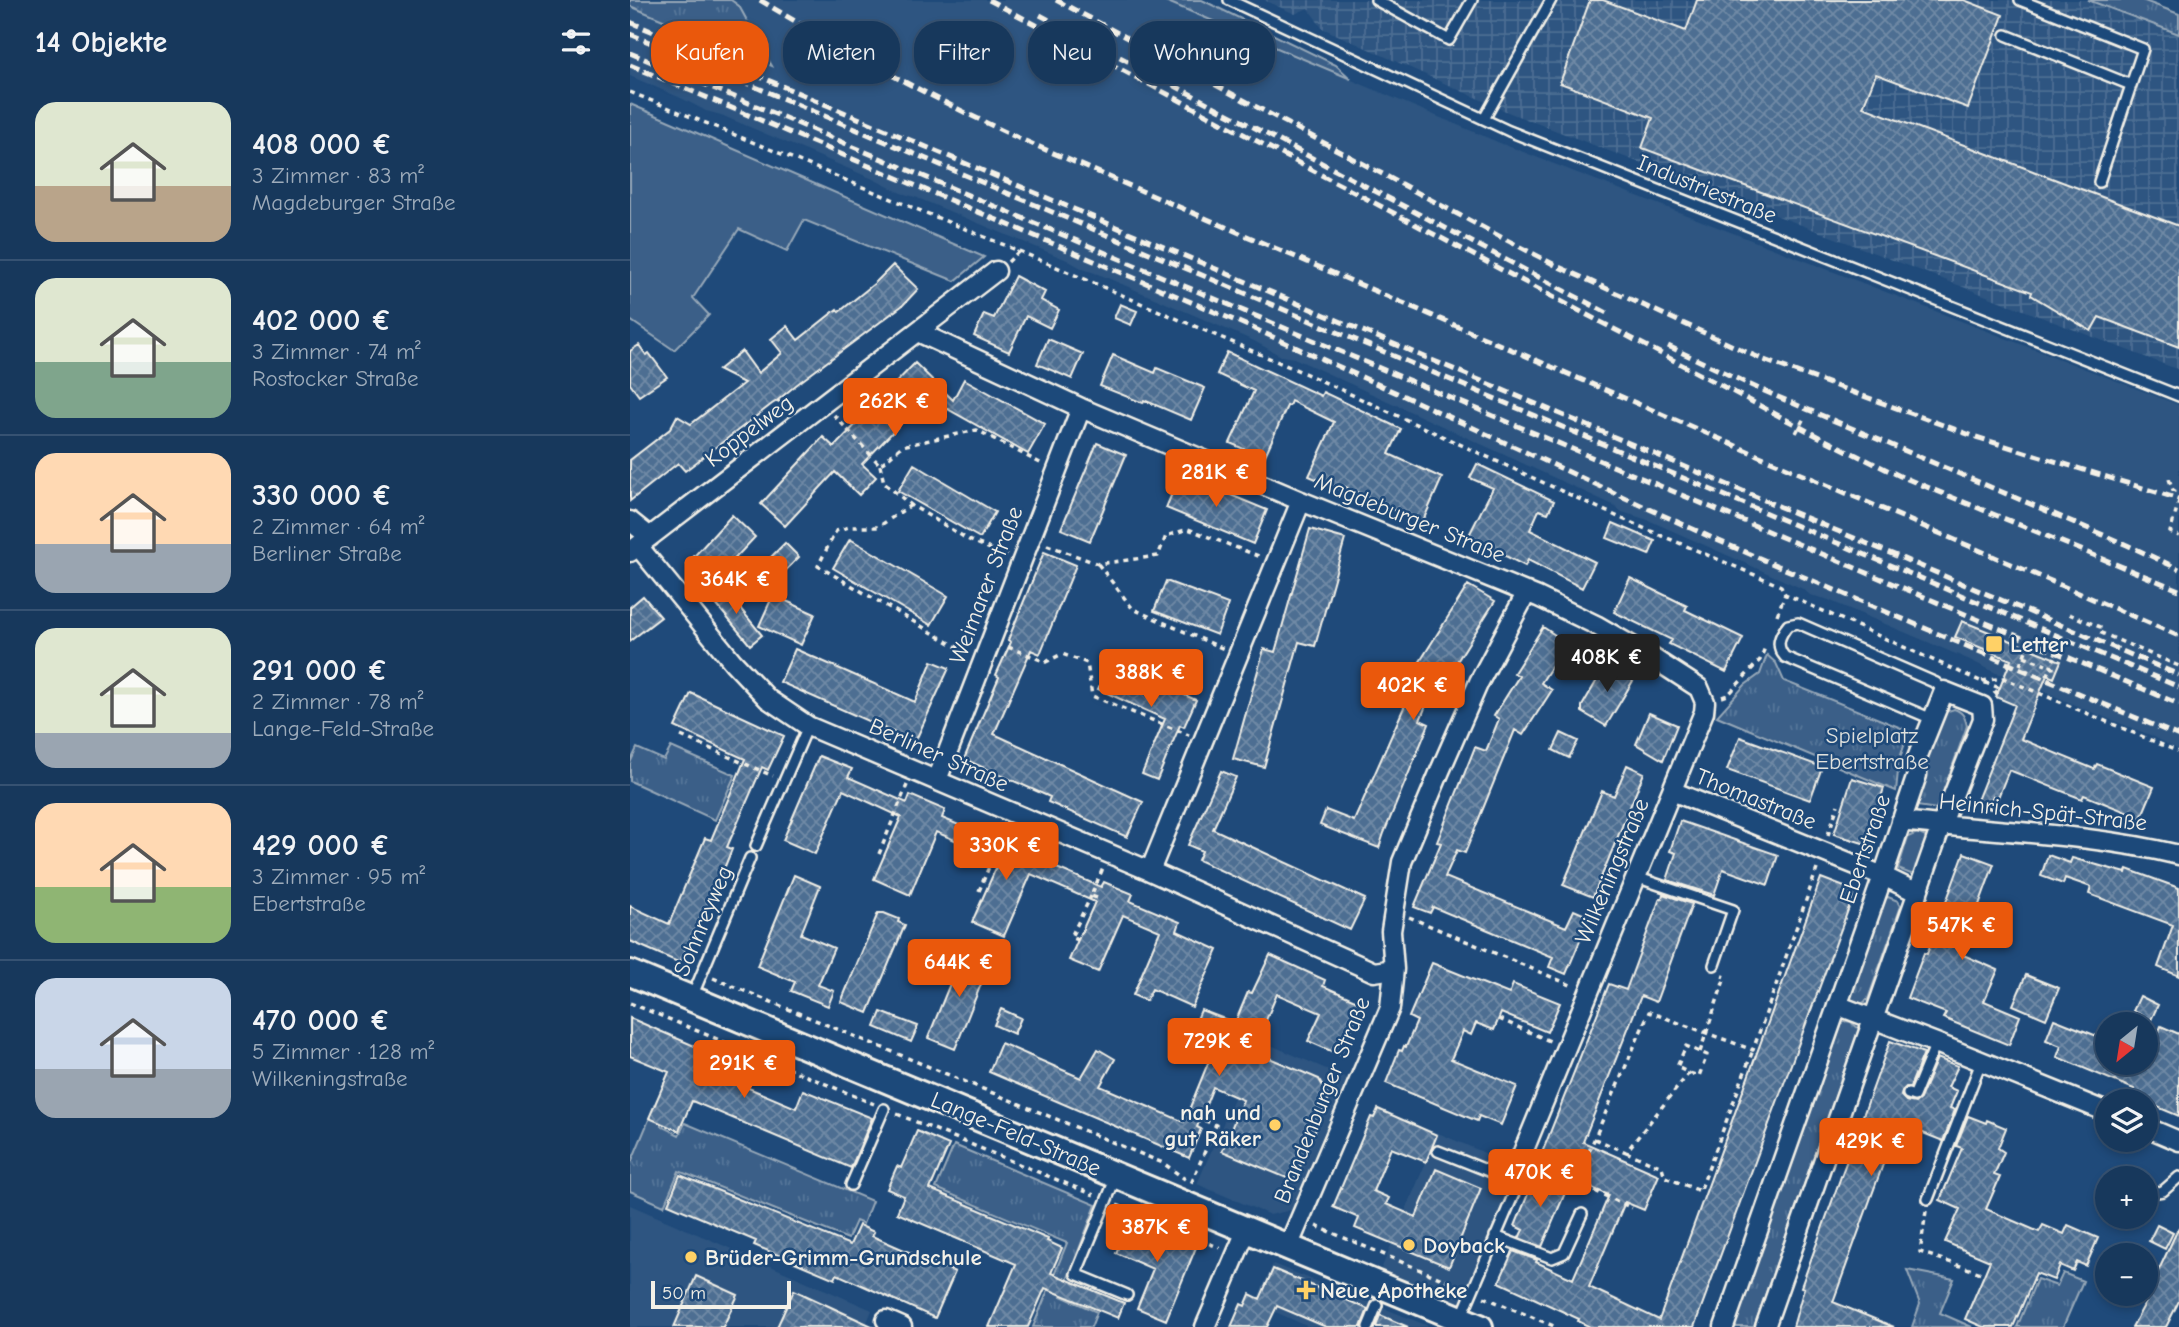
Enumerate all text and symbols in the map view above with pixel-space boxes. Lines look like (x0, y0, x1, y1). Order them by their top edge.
chip: Kaufen (651, 21, 769, 84)
chip: Mieten (783, 21, 900, 84)
chip: Filter (914, 21, 1014, 84)
chip: Neu (1028, 21, 1116, 84)
chip: Wohnung (1130, 21, 1275, 84)
icon: filters (557, 23, 595, 61)
text: 14 Objekte (35, 25, 167, 60)
text: 408 000 € (252, 127, 392, 162)
icon: home (91, 130, 175, 214)
street label: Industriestraße (1633, 149, 1781, 229)
text: 3 Zimmer · 83 m² (252, 162, 424, 189)
text: Magdeburger Straße (252, 189, 456, 216)
text: 402 000 € (252, 303, 392, 338)
icon: home (91, 306, 175, 390)
text: 3 Zimmer · 74 m² (252, 338, 421, 365)
text: Rostocker Straße (252, 365, 419, 392)
pin: 262K € (838, 378, 952, 438)
text: 262K € (859, 387, 931, 414)
street label: Koppelweg (700, 389, 798, 473)
pin: 281K € (1159, 449, 1273, 509)
text: 281K € (1181, 458, 1251, 485)
street label: Magdeburger Straße (1311, 467, 1509, 569)
text: 330 000 € (252, 478, 392, 513)
icon: home (91, 481, 175, 565)
street label: Weimarer Straße (944, 502, 1028, 668)
text: 2 Zimmer · 64 m² (252, 513, 424, 540)
text: Berliner Straße (252, 540, 402, 567)
pin: 364K € (679, 556, 793, 616)
text: 364K € (700, 565, 772, 592)
place label: Letter (2010, 631, 2069, 658)
pin: 408K € (1550, 634, 1664, 694)
marker: Letter (1984, 634, 2004, 654)
text: 408K € (1571, 643, 1643, 670)
pin: 388K € (1094, 650, 1208, 709)
text: 291 000 € (252, 653, 388, 688)
icon: home (91, 656, 175, 740)
text: 388K € (1115, 658, 1187, 685)
pin: 402K € (1356, 662, 1470, 722)
text: 402K € (1377, 671, 1449, 698)
text: 2 Zimmer · 78 m² (252, 688, 423, 715)
street label: Berliner Straße (865, 712, 1013, 798)
text: Lange-Feld-Straße (252, 715, 434, 742)
park label: Spielplatz Ebertstraße (1815, 722, 1929, 775)
street label: Thomastraße (1692, 763, 1820, 835)
street label: Heinrich-Spät-Straße (1938, 788, 2148, 836)
street label: Ebertstraße (1834, 791, 1896, 907)
street label: Wilkeningstraße (1569, 794, 1655, 948)
pin: 330K € (949, 822, 1063, 882)
text: 429 000 € (252, 828, 390, 863)
icon: home (91, 831, 175, 915)
text: 330K € (970, 831, 1042, 858)
street label: Sohnreyweg (668, 862, 738, 980)
text: 3 Zimmer · 95 m² (252, 863, 425, 890)
text: Ebertstraße (252, 890, 366, 917)
pin: 547K € (1905, 902, 2019, 962)
text: 547K € (1927, 911, 1997, 938)
pin: 644K € (902, 940, 1016, 999)
text: 644K € (924, 948, 994, 975)
street label: Brandenburger Straße (1268, 993, 1376, 1207)
text: 470 000 € (252, 1003, 390, 1038)
icon: home (91, 1006, 175, 1090)
north arrow (2095, 1012, 2158, 1074)
map controls (2095, 1012, 2158, 1306)
pin: 729K € (1162, 1018, 1276, 1078)
text: 729K € (1184, 1027, 1254, 1054)
text: 5 Zimmer · 128 m² (252, 1038, 434, 1065)
pin: 291K € (687, 1040, 801, 1100)
text: 291K € (709, 1049, 779, 1076)
text: Wilkeningstraße (252, 1065, 408, 1092)
street label: Lange-Feld-Straße (927, 1086, 1105, 1182)
button: layers (2095, 1089, 2158, 1152)
place label: nah und gut Räker (1164, 1099, 1262, 1152)
marker: nah und gut Räker (1267, 1117, 1283, 1133)
pin: 429K € (1814, 1118, 1928, 1178)
text: 429K € (1835, 1127, 1907, 1154)
pin: 470K € (1483, 1150, 1597, 1209)
text: 470K € (1504, 1158, 1576, 1185)
button: + (2095, 1166, 2158, 1229)
pin: 387K € (1100, 1204, 1214, 1264)
text: 387K € (1122, 1213, 1192, 1240)
place label: Doyback (1423, 1232, 1505, 1259)
marker: Doyback (1401, 1237, 1417, 1253)
button: − (2095, 1243, 2158, 1306)
place label: Brüder-Grimm-Grundschule (705, 1244, 982, 1271)
marker: Brüder-Grimm-Grundschule (683, 1249, 699, 1265)
place label: Neue Apotheke (1320, 1277, 1467, 1304)
scale bar (651, 1278, 791, 1310)
text: 50 m (662, 1282, 706, 1304)
marker: Neue Apotheke (1298, 1282, 1314, 1298)

